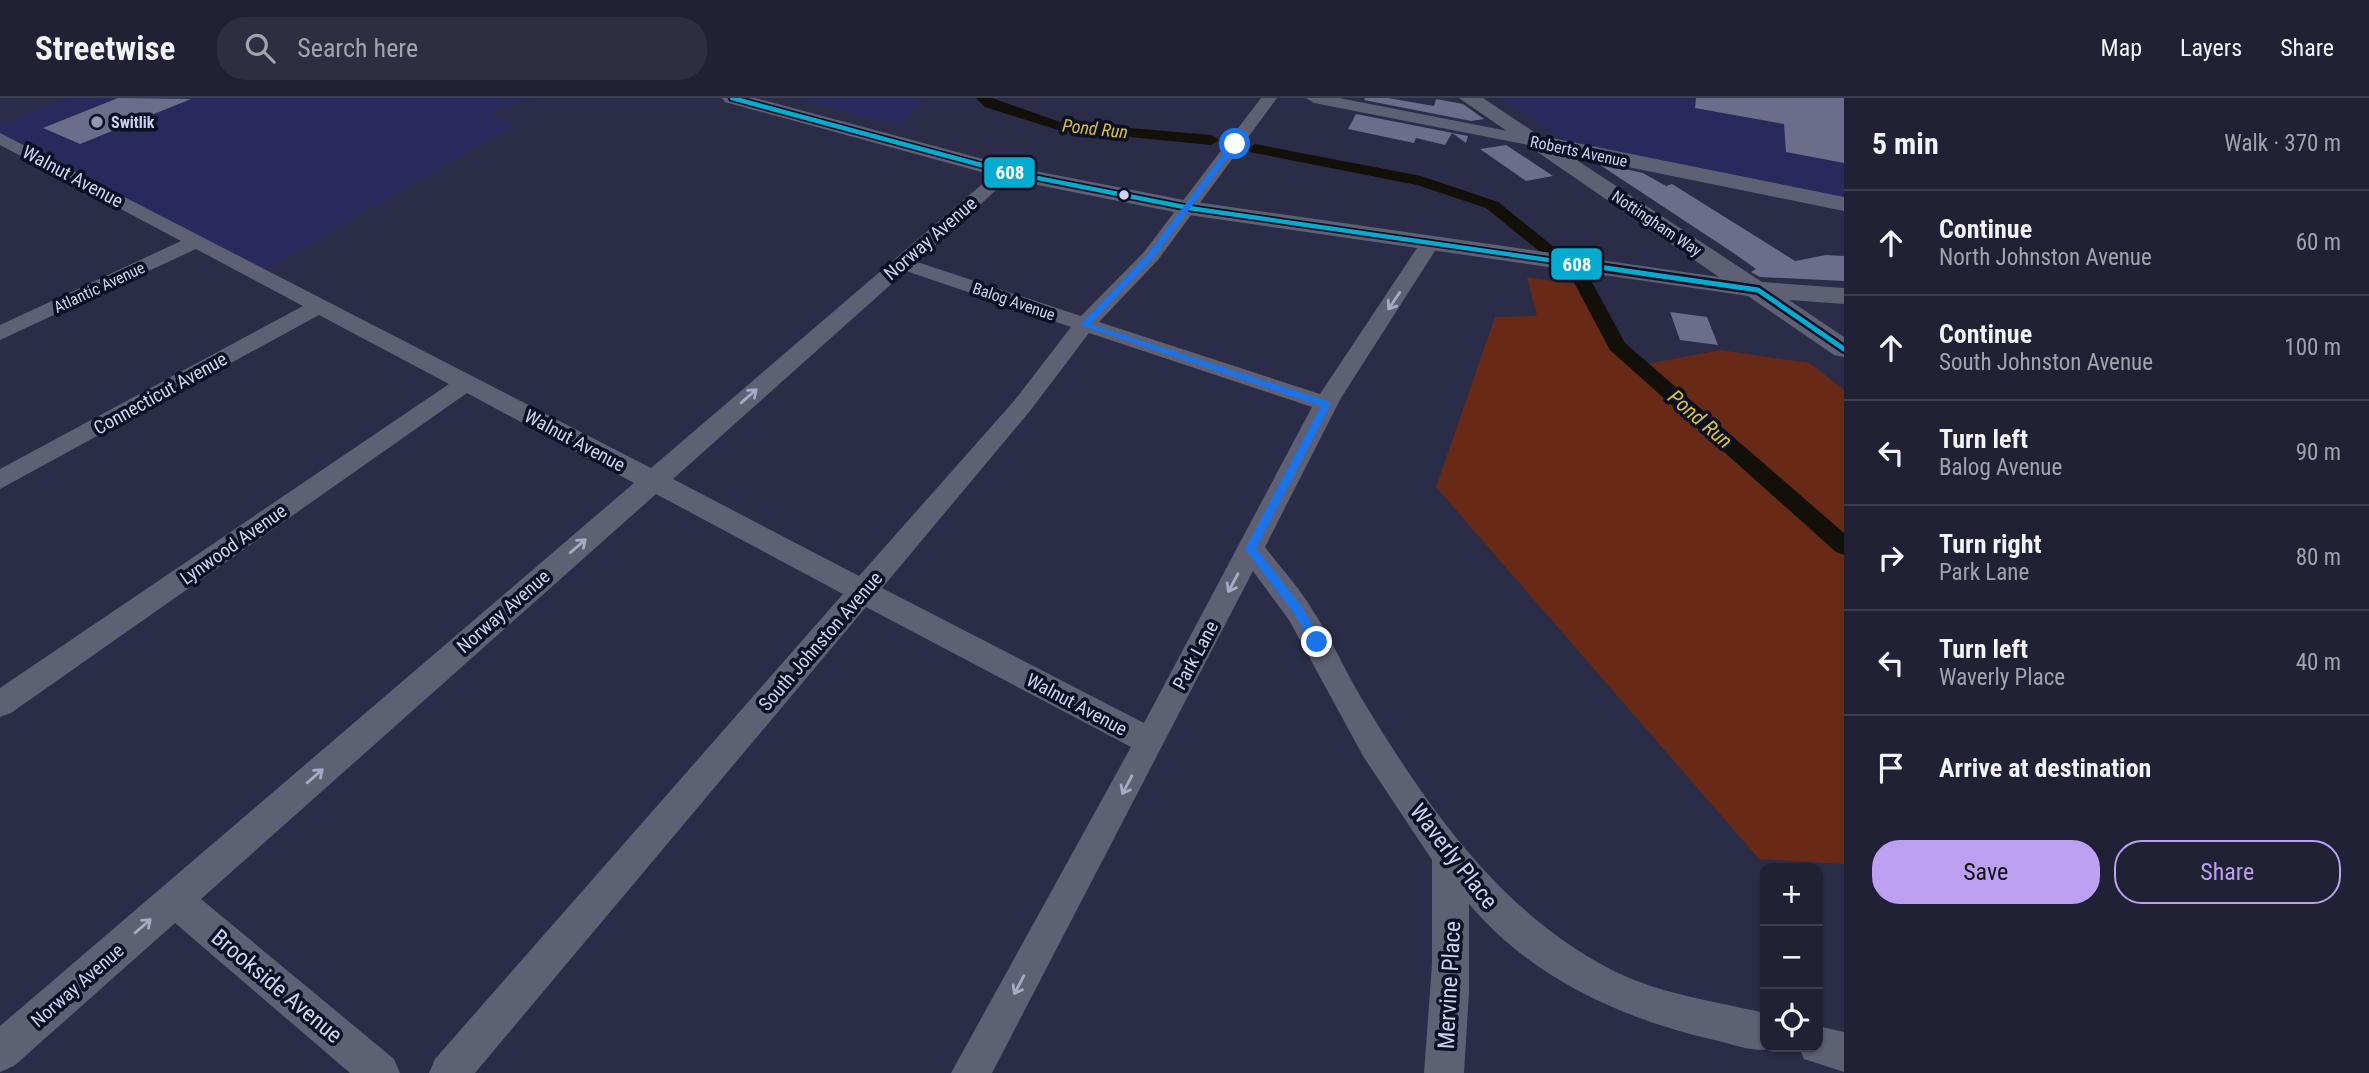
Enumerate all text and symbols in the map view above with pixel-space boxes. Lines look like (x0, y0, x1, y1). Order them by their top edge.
search box (217, 17, 707, 80)
text: Streetwise (35, 29, 175, 68)
icon: search (241, 29, 279, 67)
text: Search here (297, 33, 418, 63)
text: Map (2101, 34, 2142, 62)
text: Layers (2180, 34, 2242, 62)
text: Share (2280, 34, 2334, 62)
place label: Switlik (111, 113, 155, 132)
marker: Switlik (89, 114, 105, 130)
water label: Pond Run (1061, 115, 1129, 142)
text: 5 min (1872, 126, 1939, 161)
route start (1219, 128, 1250, 159)
text: Walk · 370 m (2224, 130, 2341, 157)
street label: Roberts Avenue (1529, 132, 1629, 171)
street label: Walnut Avenue (18, 140, 127, 213)
line badge: 608 (983, 156, 1036, 189)
text: 608 (996, 161, 1024, 184)
street label: Nottingham Way (1608, 186, 1705, 261)
unlabelled marker (1117, 188, 1131, 202)
street label: Norway Avenue (879, 192, 982, 285)
text: Continue (1939, 214, 2032, 244)
icon: ahead (1872, 224, 1910, 262)
text: 60 m (2296, 229, 2341, 256)
text: North Johnston Avenue (1939, 244, 2152, 271)
line badge: 608 (1550, 247, 1603, 281)
text: 608 (1563, 253, 1591, 276)
street label: Atlantic Avenue (51, 258, 148, 317)
street label: Balog Avenue (970, 279, 1057, 324)
one-way arrow (1387, 291, 1401, 310)
text: Continue (1939, 319, 2032, 349)
icon: ahead (1872, 329, 1910, 367)
text: 100 m (2284, 334, 2341, 361)
street label: Connecticut Avenue (89, 347, 231, 440)
text: South Johnston Avenue (1939, 349, 2153, 376)
water label: Pond Run (1663, 385, 1737, 453)
one-way arrow (740, 387, 757, 404)
street label: Walnut Avenue (520, 404, 629, 477)
text: Turn left (1939, 424, 2028, 454)
icon: left (1872, 434, 1910, 472)
text: 90 m (2296, 439, 2341, 466)
text: Balog Avenue (1939, 454, 2062, 481)
street label: Lynwood Avenue (176, 499, 291, 590)
text: Turn right (1939, 529, 2041, 559)
one-way arrow (569, 538, 587, 554)
icon: right (1872, 539, 1910, 577)
text: 80 m (2296, 544, 2341, 571)
text: Park Lane (1939, 559, 2029, 586)
street label: Norway Avenue (452, 565, 555, 658)
street label: South Johnston Avenue (754, 567, 887, 716)
one-way arrow (1225, 573, 1239, 593)
street label: Park Lane (1168, 617, 1223, 694)
route end (1301, 626, 1332, 657)
text: Turn left (1939, 634, 2028, 664)
icon: left (1872, 644, 1910, 682)
text: 40 m (2296, 649, 2341, 676)
text: Waverly Place (1939, 664, 2065, 691)
street label: Walnut Avenue (1022, 668, 1131, 741)
icon: arrive (1872, 749, 1910, 787)
text: Arrive at destination (1939, 753, 2151, 783)
one-way arrow (305, 768, 323, 784)
one-way arrow (1120, 774, 1133, 795)
street label: Waverly Place (1404, 798, 1503, 914)
button: Save (1872, 840, 2100, 904)
button: Share (2114, 840, 2341, 904)
map controls (1760, 863, 1823, 1052)
button: + (1760, 863, 1823, 926)
one-way arrow (134, 918, 152, 934)
street label: Mervine Place (1433, 920, 1466, 1050)
street label: Brookside Avenue (206, 924, 348, 1049)
button: − (1760, 926, 1823, 989)
street label: Norway Avenue (26, 939, 129, 1032)
one-way arrow (1012, 974, 1025, 995)
button: locate (1760, 989, 1823, 1052)

